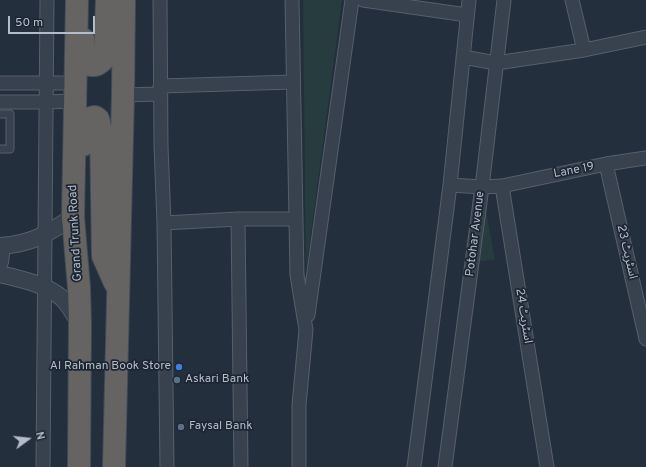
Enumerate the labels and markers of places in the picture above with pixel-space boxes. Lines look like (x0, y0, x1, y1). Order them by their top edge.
place label: Al Rahman Book Store (50, 360, 171, 374)
marker: Al Rahman Book Store (174, 362, 184, 372)
place label: Askari Bank (185, 373, 249, 387)
marker: Askari Bank (172, 375, 182, 385)
place label: Faysal Bank (189, 420, 253, 434)
marker: Faysal Bank (176, 422, 186, 432)

